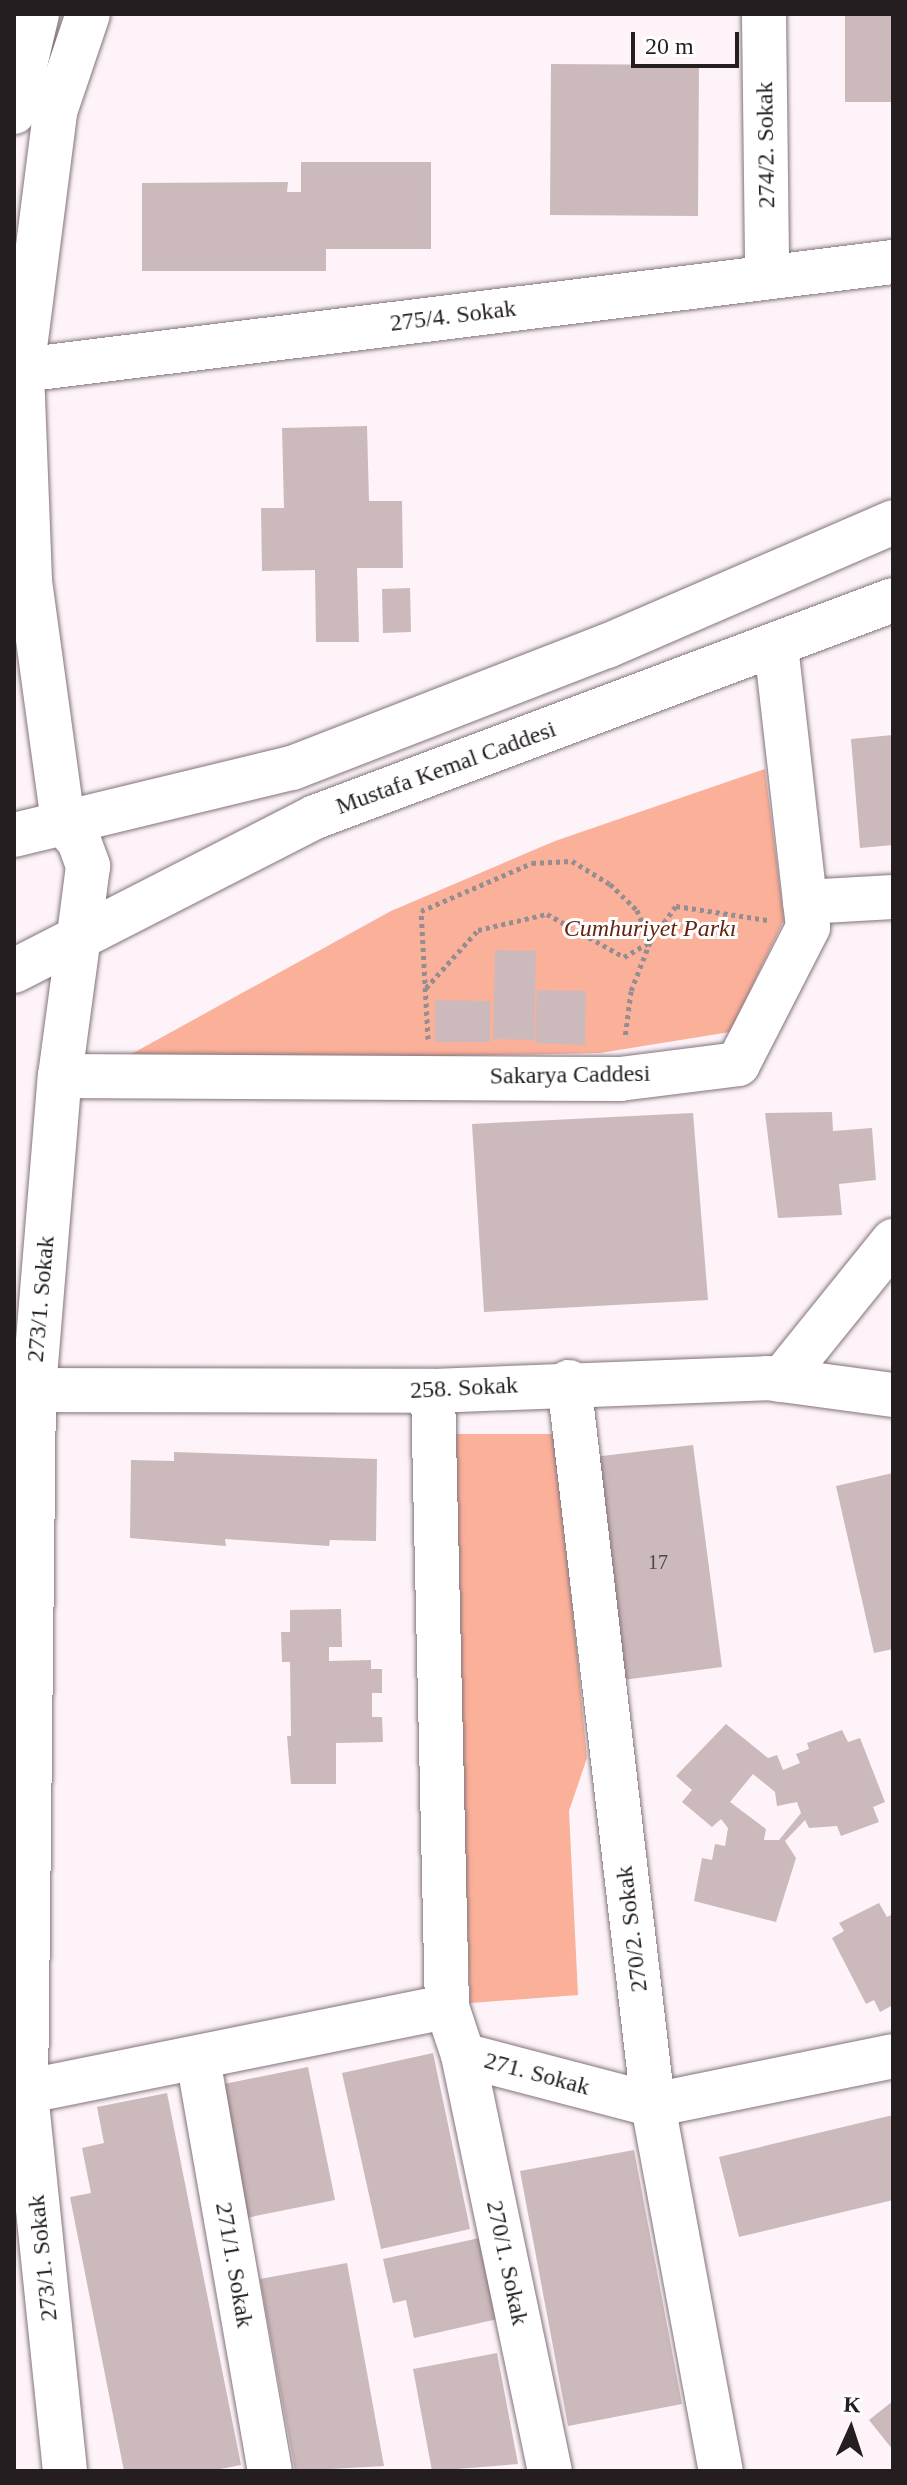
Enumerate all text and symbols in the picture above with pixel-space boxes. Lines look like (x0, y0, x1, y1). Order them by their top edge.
scale bar (635, 16, 743, 66)
text: 20 m (645, 33, 694, 59)
street label: 274/2. Sokak (750, 81, 782, 209)
street label: 275/4. Sokak (388, 294, 518, 338)
street label: Mustafa Kemal Caddesi (332, 715, 560, 821)
park label: Cumhuriyet Parkı (564, 915, 736, 943)
street label: Sakarya Caddesi (489, 1059, 651, 1091)
street label: 273/1. Sokak (21, 1235, 61, 1363)
street label: 258. Sokak (409, 1371, 519, 1405)
house number: 17 (648, 1550, 668, 1574)
street label: 270/2. Sokak (610, 1864, 654, 1994)
street label: 271. Sokak (481, 2046, 593, 2102)
street label: 273/1. Sokak (22, 2194, 64, 2322)
street label: 270/1. Sokak (480, 2198, 534, 2328)
street label: 271/1. Sokak (209, 2200, 259, 2330)
north arrow (811, 2389, 891, 2469)
text: K (843, 2392, 861, 2417)

